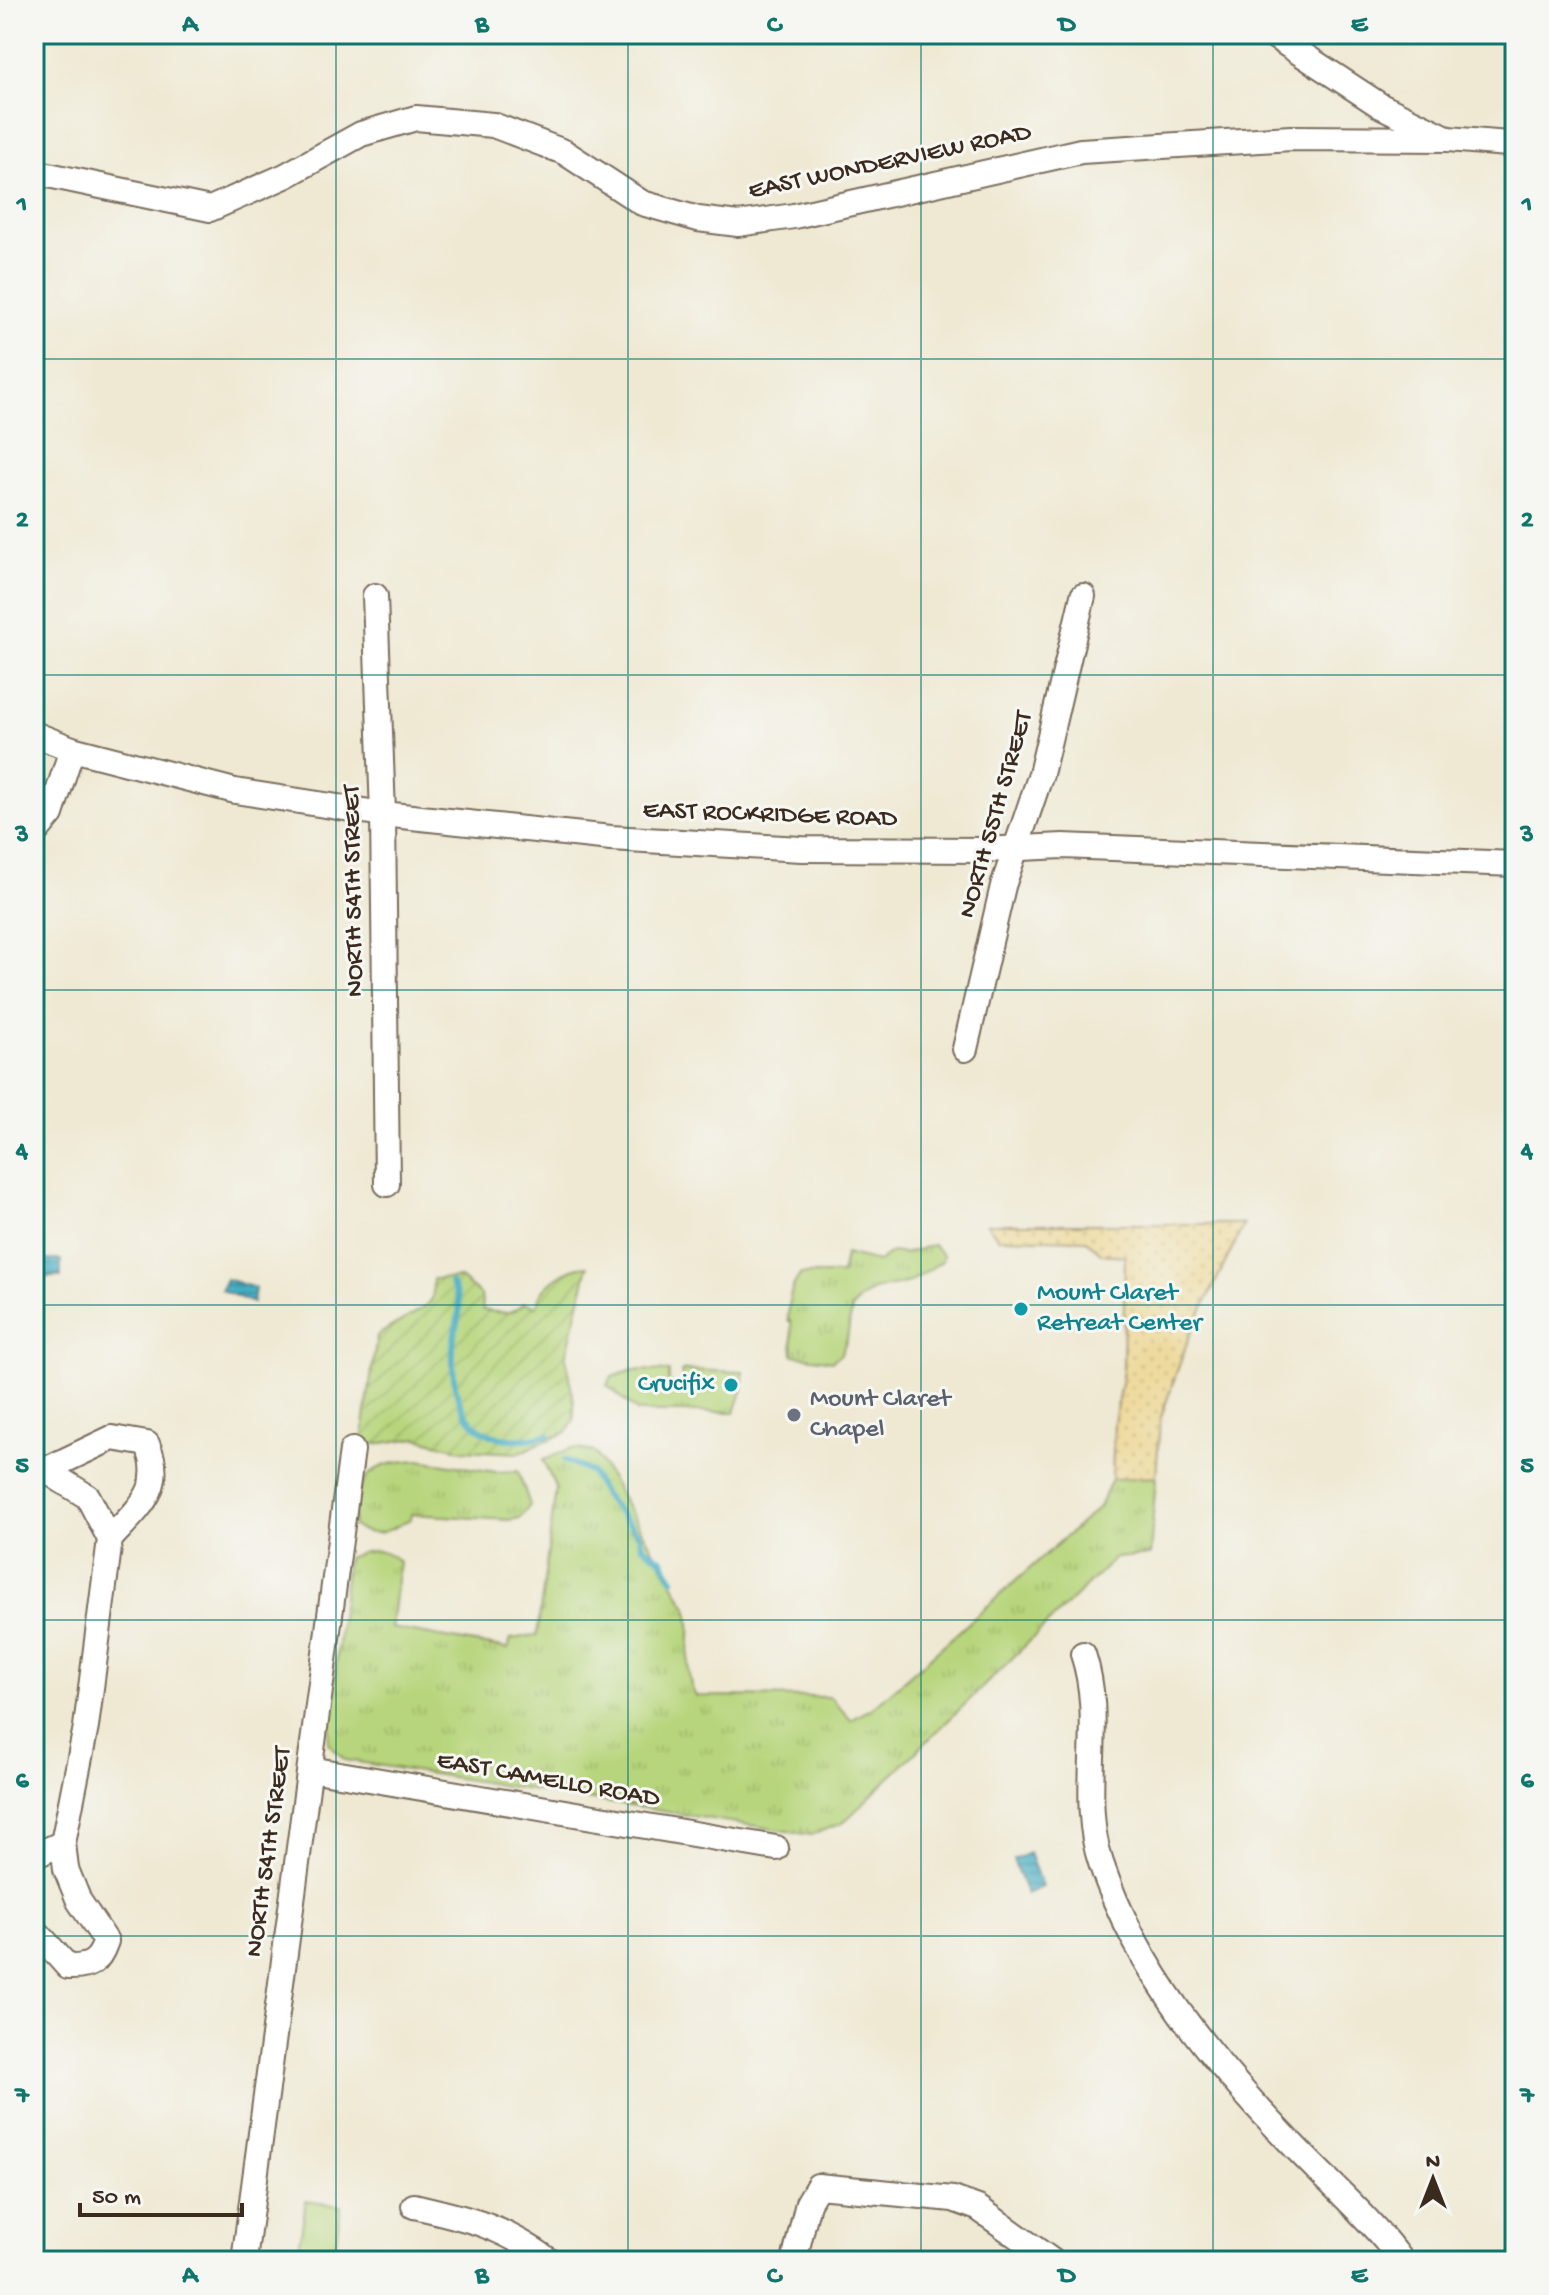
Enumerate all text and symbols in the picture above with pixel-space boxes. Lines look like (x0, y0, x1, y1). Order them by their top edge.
text: A (181, 11, 199, 42)
text: B (474, 11, 490, 42)
text: C (767, 11, 784, 42)
text: D (1057, 11, 1077, 42)
text: E (1351, 11, 1369, 42)
street label: EAST WONDERVIEW ROAD (746, 118, 1034, 208)
text: 1 (16, 191, 27, 222)
text: 1 (1521, 191, 1532, 222)
text: 2 (16, 506, 29, 537)
text: 2 (1521, 506, 1534, 537)
street label: NORTH 55TH STREET (953, 707, 1042, 922)
street label: NORTH 54TH STREET (338, 784, 372, 997)
street label: EAST ROCKRIDGE ROAD (642, 796, 898, 836)
text: 3 (14, 821, 29, 852)
text: 3 (1519, 821, 1534, 852)
text: 4 (15, 1137, 29, 1168)
text: 4 (1520, 1137, 1534, 1168)
place label: Mount Claret Retreat Center (1037, 1279, 1204, 1340)
marker: Mount Claret Retreat Center (1012, 1300, 1030, 1318)
place label: Crucifix (638, 1370, 715, 1401)
marker: Crucifix (722, 1376, 740, 1394)
place label: Mount Claret Chapel (810, 1385, 953, 1446)
marker: Mount Claret Chapel (785, 1406, 803, 1424)
text: 5 (15, 1452, 29, 1483)
text: 5 (1520, 1452, 1534, 1483)
street label: NORTH 54TH STREET (240, 1744, 300, 1959)
street label: EAST CAMELLO ROAD (434, 1746, 662, 1816)
text: 6 (15, 1767, 29, 1798)
text: 6 (1520, 1767, 1534, 1798)
text: 7 (13, 2082, 30, 2113)
text: 7 (1518, 2082, 1535, 2113)
north arrow (1393, 2139, 1473, 2219)
text: N (1426, 2150, 1440, 2176)
scale bar (80, 2167, 242, 2217)
text: 50 m (92, 2184, 141, 2213)
text: A (181, 2262, 199, 2293)
text: B (474, 2262, 490, 2293)
text: C (767, 2262, 784, 2293)
text: D (1057, 2262, 1077, 2293)
text: E (1351, 2262, 1369, 2293)

